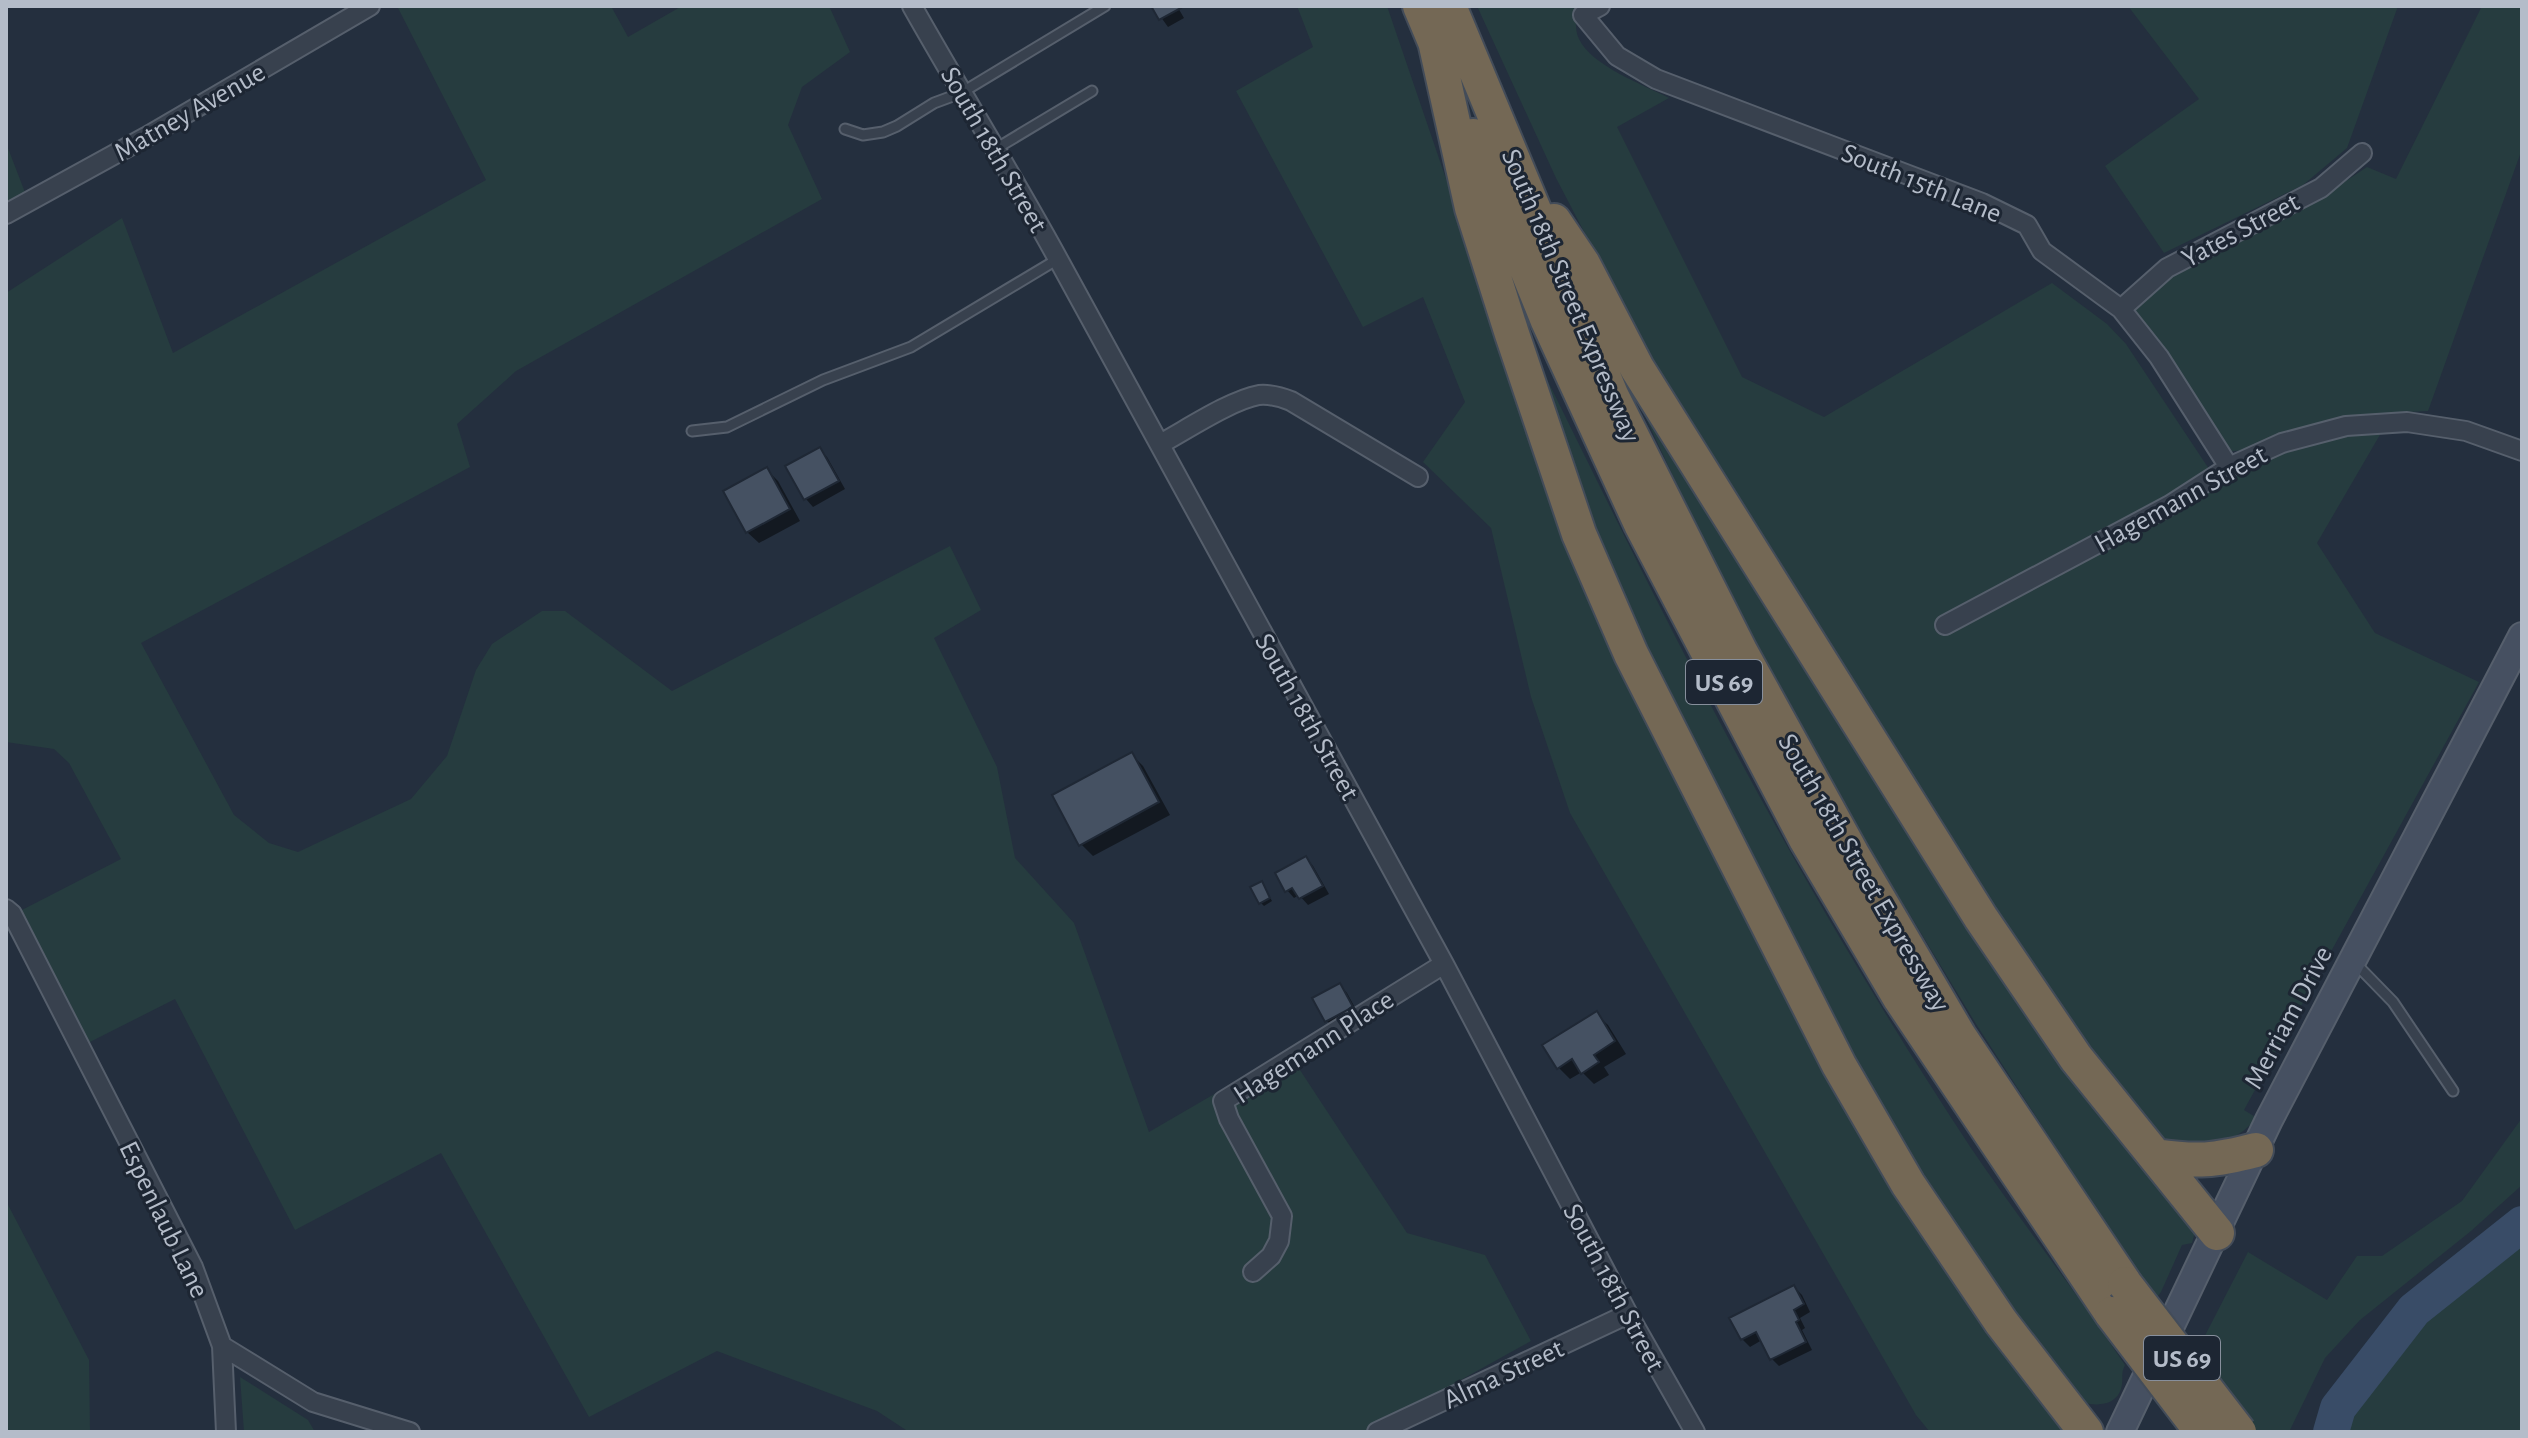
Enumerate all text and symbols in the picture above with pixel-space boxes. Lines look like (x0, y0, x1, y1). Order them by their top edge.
street label: Matney Avenue (110, 58, 270, 167)
street label: South 18th Street (935, 63, 1052, 237)
street label: South 15th Lane (1837, 139, 2005, 229)
street label: South 18th Street Expressway (1496, 145, 1645, 447)
street label: Yates Street (2178, 188, 2304, 273)
street label: Hagemann Street (2090, 441, 2272, 559)
street label: South 18th Street (1249, 629, 1364, 805)
road number: US 69 (1686, 660, 1762, 704)
street label: South 18th Street Expressway (1772, 729, 1954, 1017)
street label: Merriam Drive (2239, 942, 2338, 1094)
street label: Hagemann Place (1229, 986, 1399, 1110)
street label: Espenlaub Lane (113, 1137, 213, 1303)
street label: South 18th Street (1557, 1199, 1669, 1377)
street label: Alma Street (1439, 1335, 1568, 1415)
road number: US 69 (2144, 1336, 2220, 1380)

